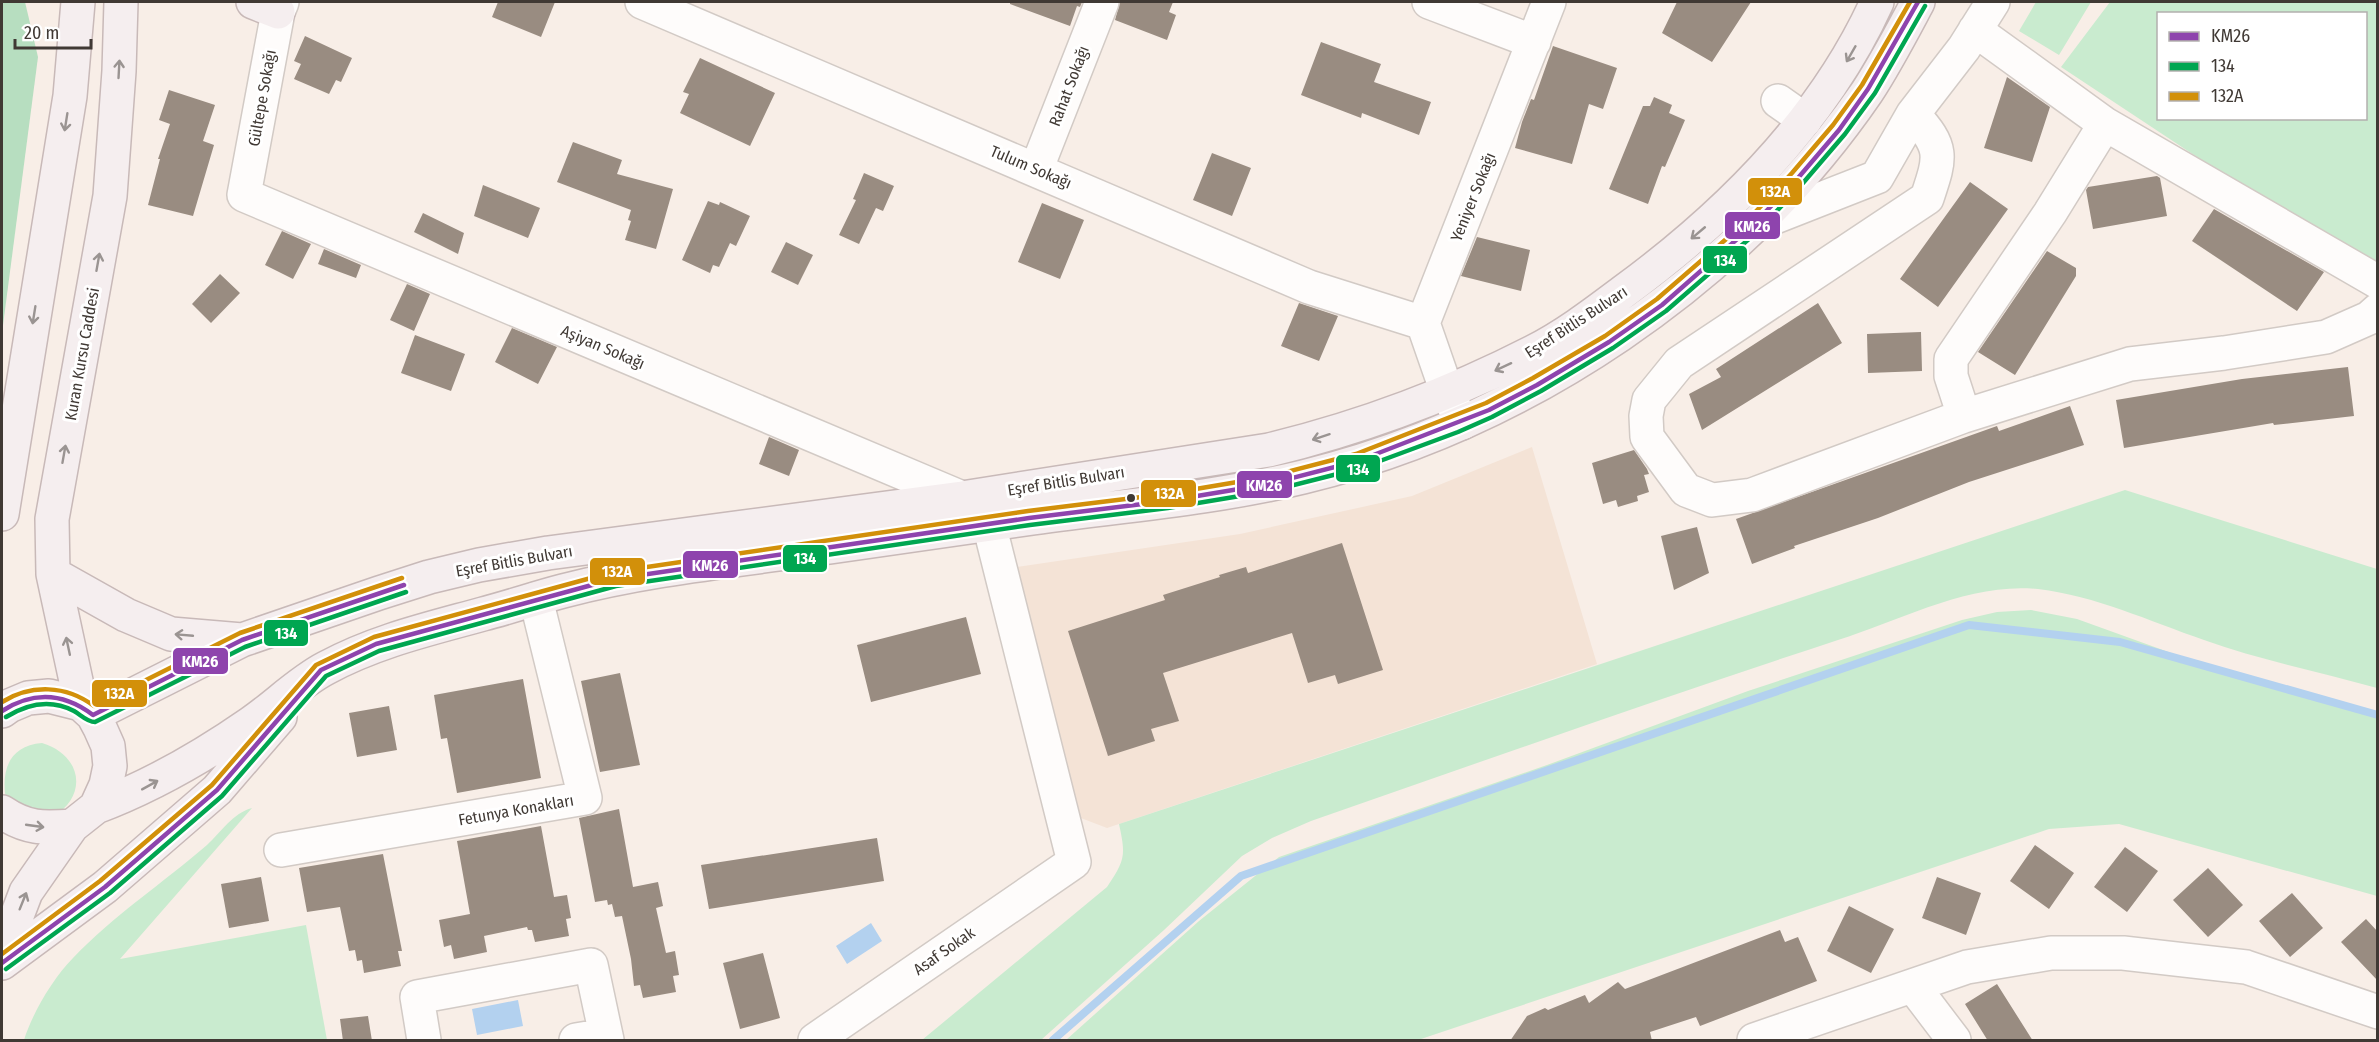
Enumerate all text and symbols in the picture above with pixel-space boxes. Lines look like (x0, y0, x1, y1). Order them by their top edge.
scale bar (15, 12, 92, 50)
legend (2157, 12, 2367, 120)
text: 20 m (24, 22, 59, 44)
text: KM26 (2211, 25, 2250, 47)
street label: Rahat Sokağı (1045, 43, 1093, 129)
one-way arrow (1845, 45, 1857, 62)
street label: Gültepe Sokağı (244, 48, 280, 148)
text: 134 (2211, 55, 2235, 77)
one-way arrow (114, 59, 125, 79)
text: 132A (2211, 85, 2244, 107)
one-way arrow (60, 112, 71, 132)
street label: Tulum Sokağı (987, 141, 1075, 193)
street label: Yeniyer Sokağı (1446, 150, 1500, 244)
line badge: 132A (1747, 177, 1803, 206)
text: 132A (1760, 182, 1790, 201)
line badge: KM26 (1724, 211, 1781, 240)
text: KM26 (1734, 217, 1770, 236)
one-way arrow (1691, 226, 1706, 240)
line badge: 134 (1702, 245, 1748, 274)
text: 134 (1714, 251, 1736, 270)
one-way arrow (93, 253, 104, 272)
street label: Eşref Bitlis Bulvarı (1521, 282, 1631, 362)
street label: Kuran Kursu Caddesi (61, 286, 103, 422)
one-way arrow (29, 304, 40, 324)
street label: Aşiyan Sokağı (558, 321, 648, 373)
one-way arrow (1494, 361, 1512, 373)
one-way arrow (1312, 432, 1331, 443)
one-way arrow (59, 445, 70, 464)
line badge: 134 (1335, 454, 1381, 483)
text: 134 (1347, 460, 1369, 479)
street label: Eşref Bitlis Bulvarı (1006, 462, 1126, 500)
line badge: KM26 (1236, 470, 1293, 499)
text: KM26 (1246, 476, 1282, 495)
line badge: 132A (1140, 479, 1197, 508)
text: 132A (1154, 484, 1184, 503)
unlabelled marker (1125, 492, 1137, 504)
street label: Eşref Bitlis Bulvarı (454, 541, 574, 581)
line badge: 134 (782, 544, 828, 573)
text: 134 (794, 549, 816, 568)
line badge: KM26 (682, 550, 739, 579)
text: KM26 (692, 556, 728, 575)
line badge: 132A (589, 557, 646, 586)
text: 132A (602, 562, 632, 581)
line badge: 134 (263, 619, 309, 647)
text: 134 (275, 624, 297, 643)
one-way arrow (174, 629, 194, 640)
one-way arrow (62, 637, 74, 656)
line badge: KM26 (172, 647, 229, 675)
text: KM26 (182, 652, 218, 671)
line badge: 132A (91, 679, 148, 708)
text: 132A (104, 684, 134, 703)
one-way arrow (141, 779, 158, 791)
street label: Fetunya Konakları (457, 791, 575, 829)
one-way arrow (25, 820, 45, 831)
one-way arrow (18, 892, 29, 911)
street label: Asaf Sokak (910, 923, 979, 979)

